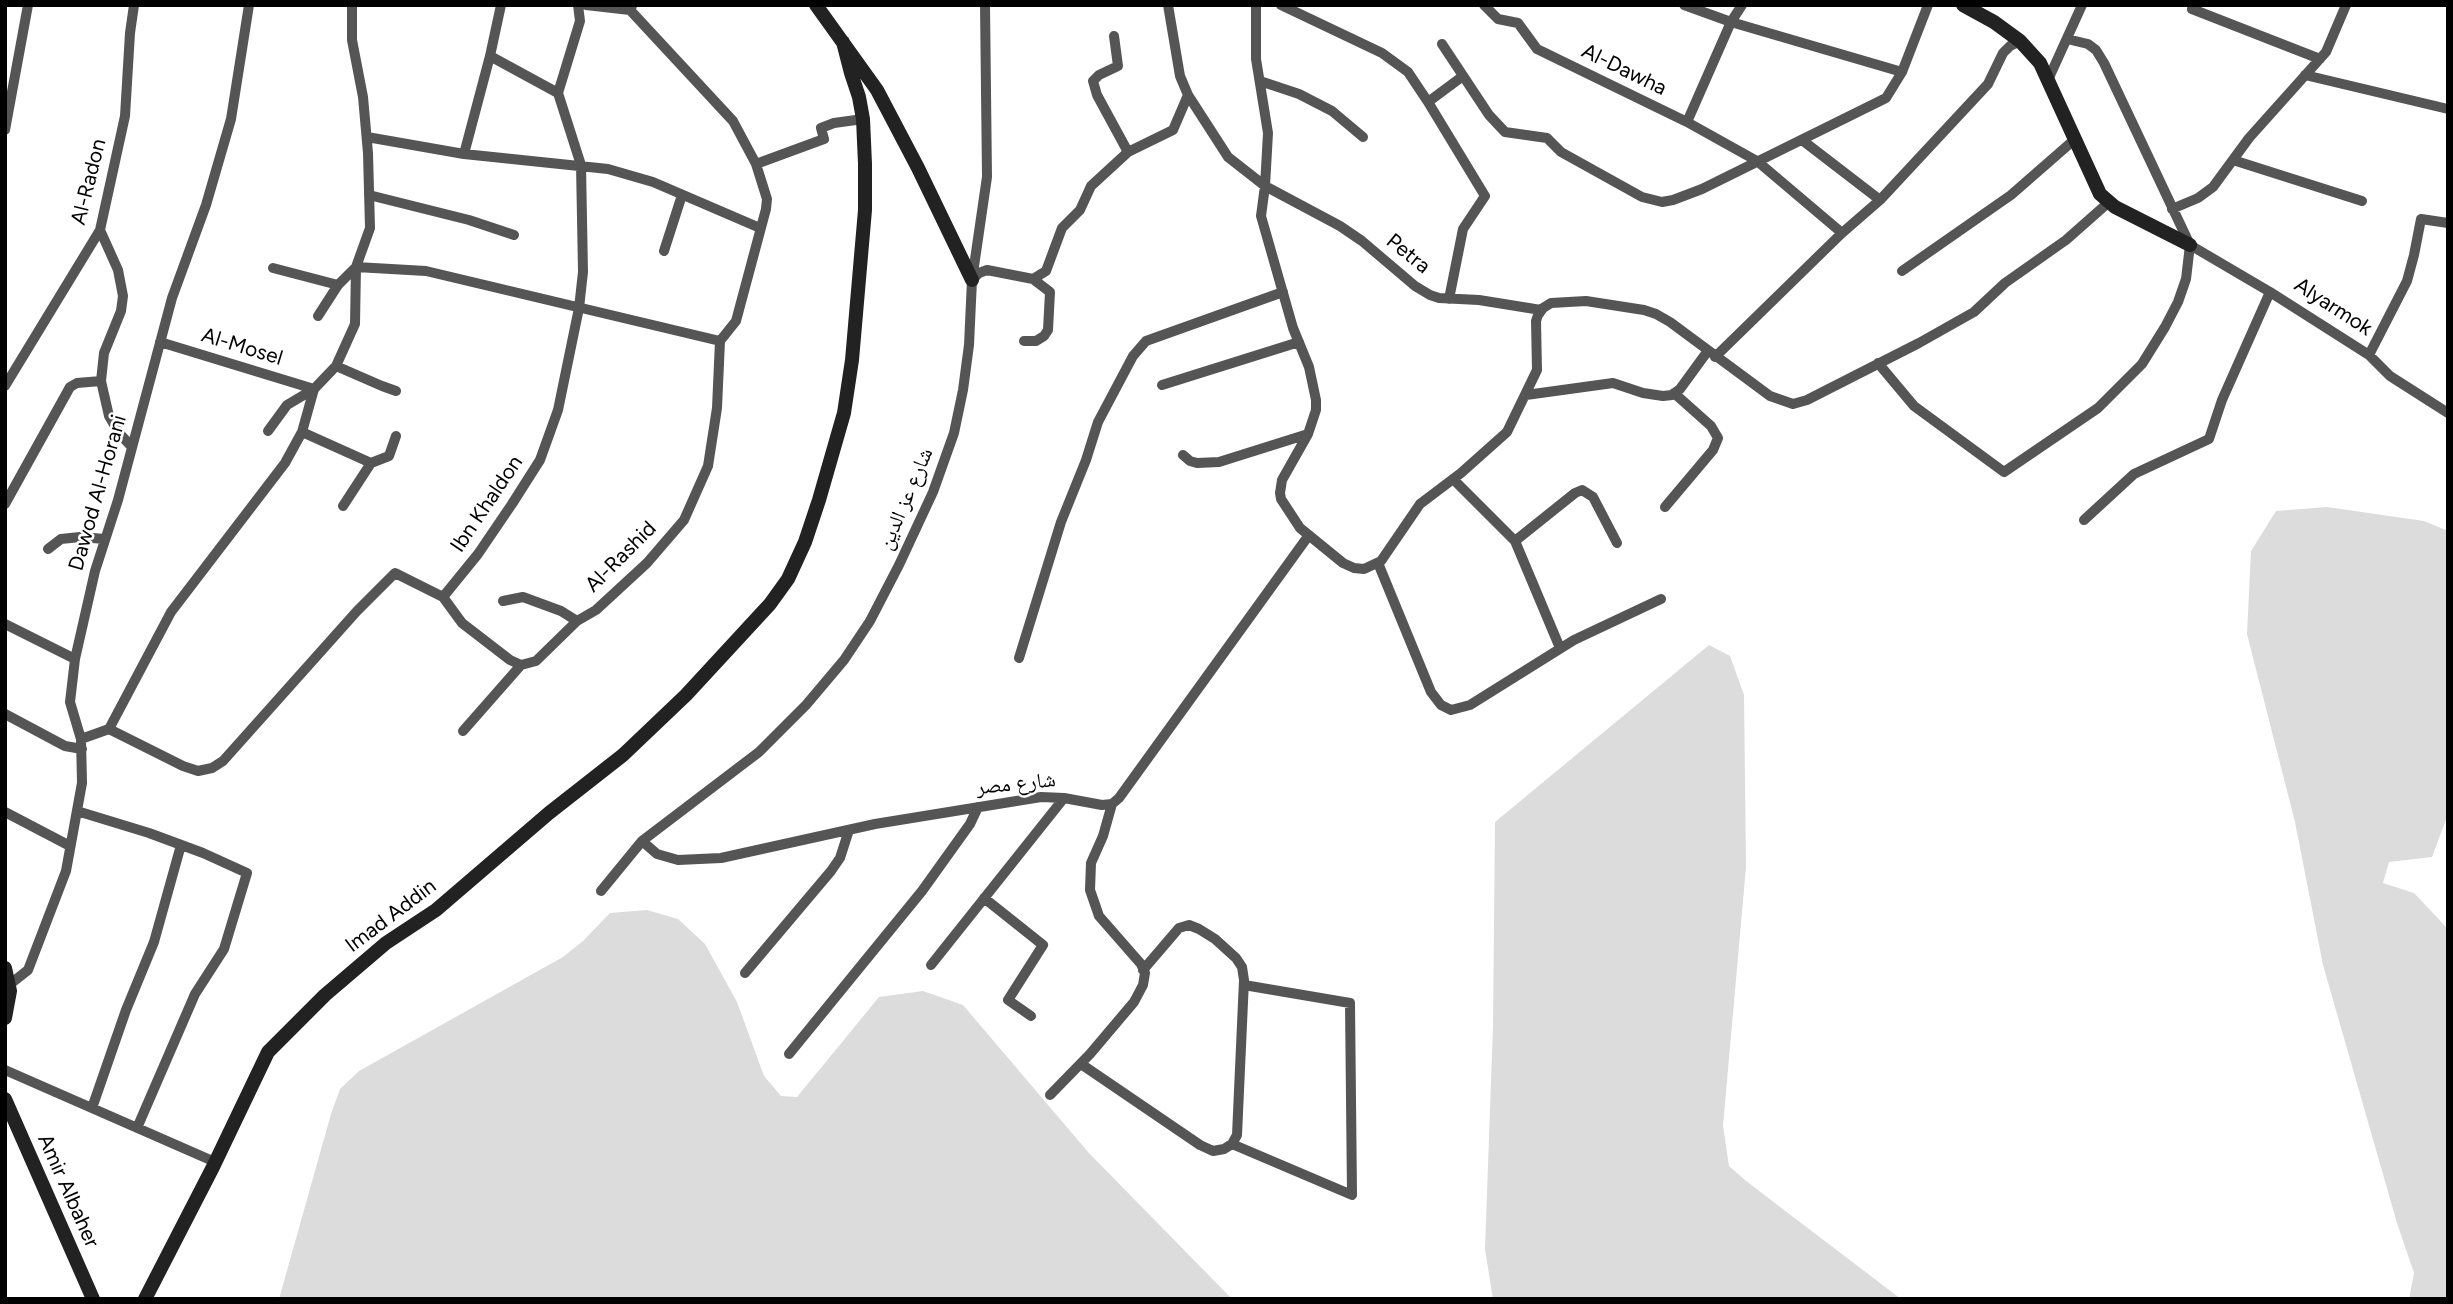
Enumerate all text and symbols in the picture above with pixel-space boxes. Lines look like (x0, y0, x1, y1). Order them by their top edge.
street label: Al-Dawha (1577, 39, 1671, 101)
street label: Al-Radon (66, 136, 112, 228)
street label: Petra (1381, 229, 1435, 279)
street label: Alyarmok (2289, 273, 2377, 341)
street label: Al-Mosel (198, 323, 286, 371)
street label: Dawod Al-Horani (64, 412, 132, 574)
street label: شارع عز الدين (873, 444, 939, 554)
street label: Ibn Khaldon (446, 451, 528, 557)
street label: Al-Rashid (580, 516, 662, 598)
street label: شارع مصر (975, 767, 1057, 801)
street label: Imad Addin (341, 874, 441, 958)
street label: Amir Albaher (32, 1130, 104, 1252)

